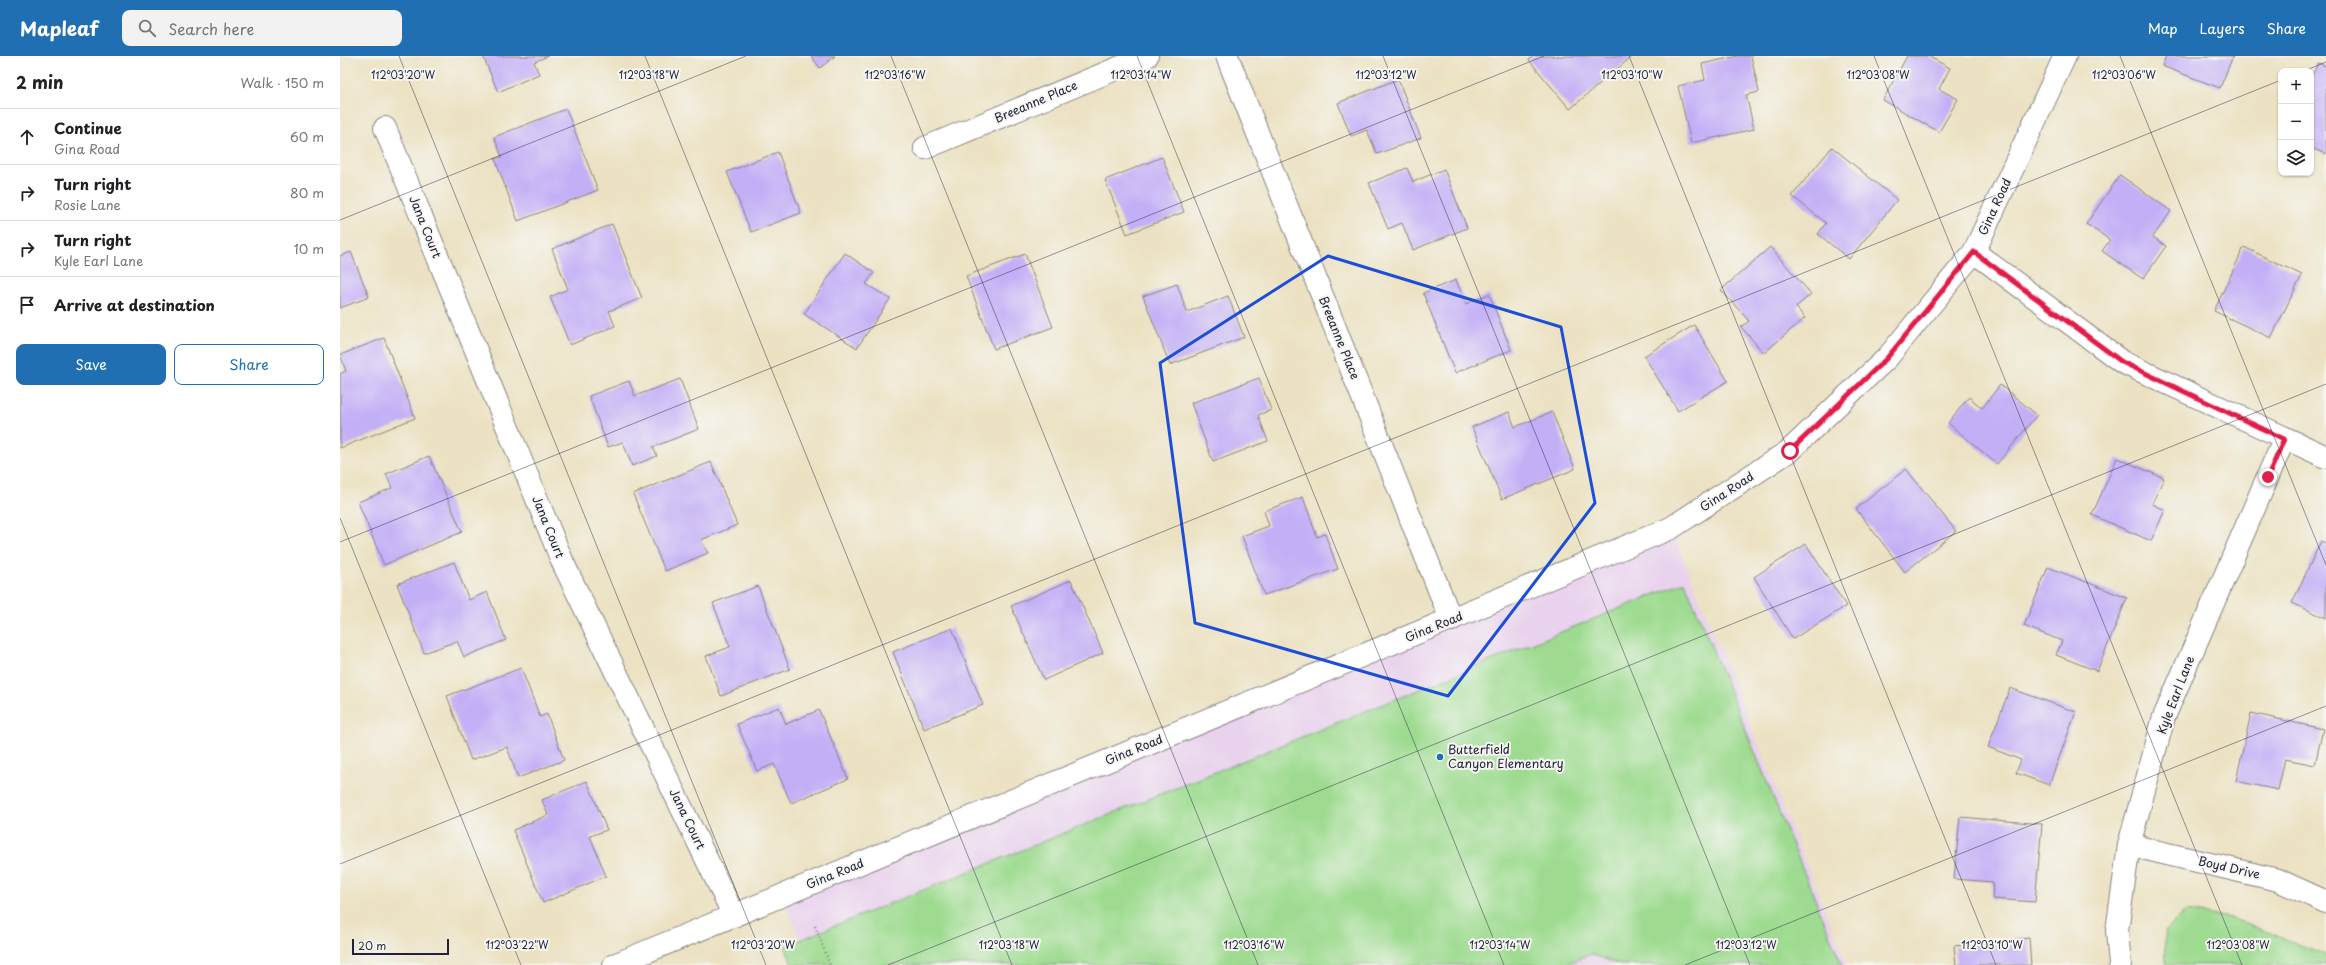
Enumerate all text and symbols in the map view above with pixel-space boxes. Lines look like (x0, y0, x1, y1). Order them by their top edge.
search box (122, 10, 402, 46)
text: Mapleaf (20, 14, 98, 42)
icon: search (136, 17, 158, 39)
text: Search here (168, 17, 254, 40)
text: Map (2148, 18, 2178, 39)
text: Layers (2200, 18, 2245, 39)
text: Share (2267, 18, 2306, 39)
text: 112°03'20"W (371, 67, 436, 82)
text: 112°03'18"W (619, 67, 680, 82)
text: 112°03'16"W (864, 67, 926, 82)
text: 112°03'14"W (1111, 67, 1172, 82)
text: 112°03'12"W (1355, 67, 1417, 82)
text: 112°03'10"W (1601, 67, 1663, 82)
text: 112°03'08"W (1846, 67, 1910, 82)
text: 112°03'06"W (2092, 67, 2157, 82)
map controls (2278, 68, 2314, 176)
button: + (2278, 68, 2314, 104)
text: 2 min (16, 69, 63, 95)
text: Walk · 150 m (240, 73, 324, 92)
street label: Breeanne Place (991, 76, 1080, 127)
button: − (2278, 104, 2314, 140)
text: Continue (54, 116, 122, 139)
icon: ahead (16, 126, 38, 148)
text: 60 m (290, 127, 324, 146)
text: Gina Road (54, 139, 120, 158)
button: layers (2278, 140, 2314, 176)
text: Turn right (54, 172, 131, 195)
street label: Gina Road (1973, 175, 2015, 238)
icon: right (16, 182, 38, 204)
text: 80 m (290, 183, 324, 202)
street label: Jana Court (405, 193, 447, 261)
text: Rosie Lane (54, 195, 121, 214)
text: Turn right (54, 228, 131, 251)
icon: right (16, 238, 38, 260)
text: 10 m (294, 239, 324, 258)
text: Kyle Earl Lane (54, 251, 143, 270)
text: Arrive at destination (54, 293, 215, 316)
street label: Breeanne Place (1315, 293, 1365, 382)
icon: arrive (16, 294, 38, 316)
button: Save (16, 344, 166, 385)
button: Share (174, 344, 324, 385)
route start (1781, 442, 1799, 460)
street label: Gina Road (1696, 467, 1757, 515)
route end (2259, 468, 2277, 486)
street label: Jana Court (528, 493, 570, 561)
street label: Gina Road (1402, 606, 1465, 646)
street label: Kyle Earl Lane (2152, 652, 2198, 736)
street label: Gina Road (1102, 729, 1165, 769)
place label: Butterfield Canyon Elementary (1448, 740, 1564, 772)
marker: Butterfield Canyon Elementary (1435, 752, 1445, 762)
street label: Jana Court (665, 785, 710, 852)
street label: Boyd Drive (2197, 851, 2262, 883)
street label: Gina Road (803, 853, 866, 893)
scale bar (352, 937, 449, 956)
text: 20 m (358, 937, 386, 954)
text: 112°03'22"W (485, 937, 549, 952)
text: 112°03'20"W (731, 937, 796, 952)
text: 112°03'18"W (979, 937, 1040, 952)
text: 112°03'16"W (1223, 937, 1285, 952)
text: 112°03'14"W (1470, 937, 1531, 952)
text: 112°03'12"W (1715, 937, 1777, 952)
text: 112°03'10"W (1961, 937, 2023, 952)
text: 112°03'08"W (2206, 937, 2270, 952)

